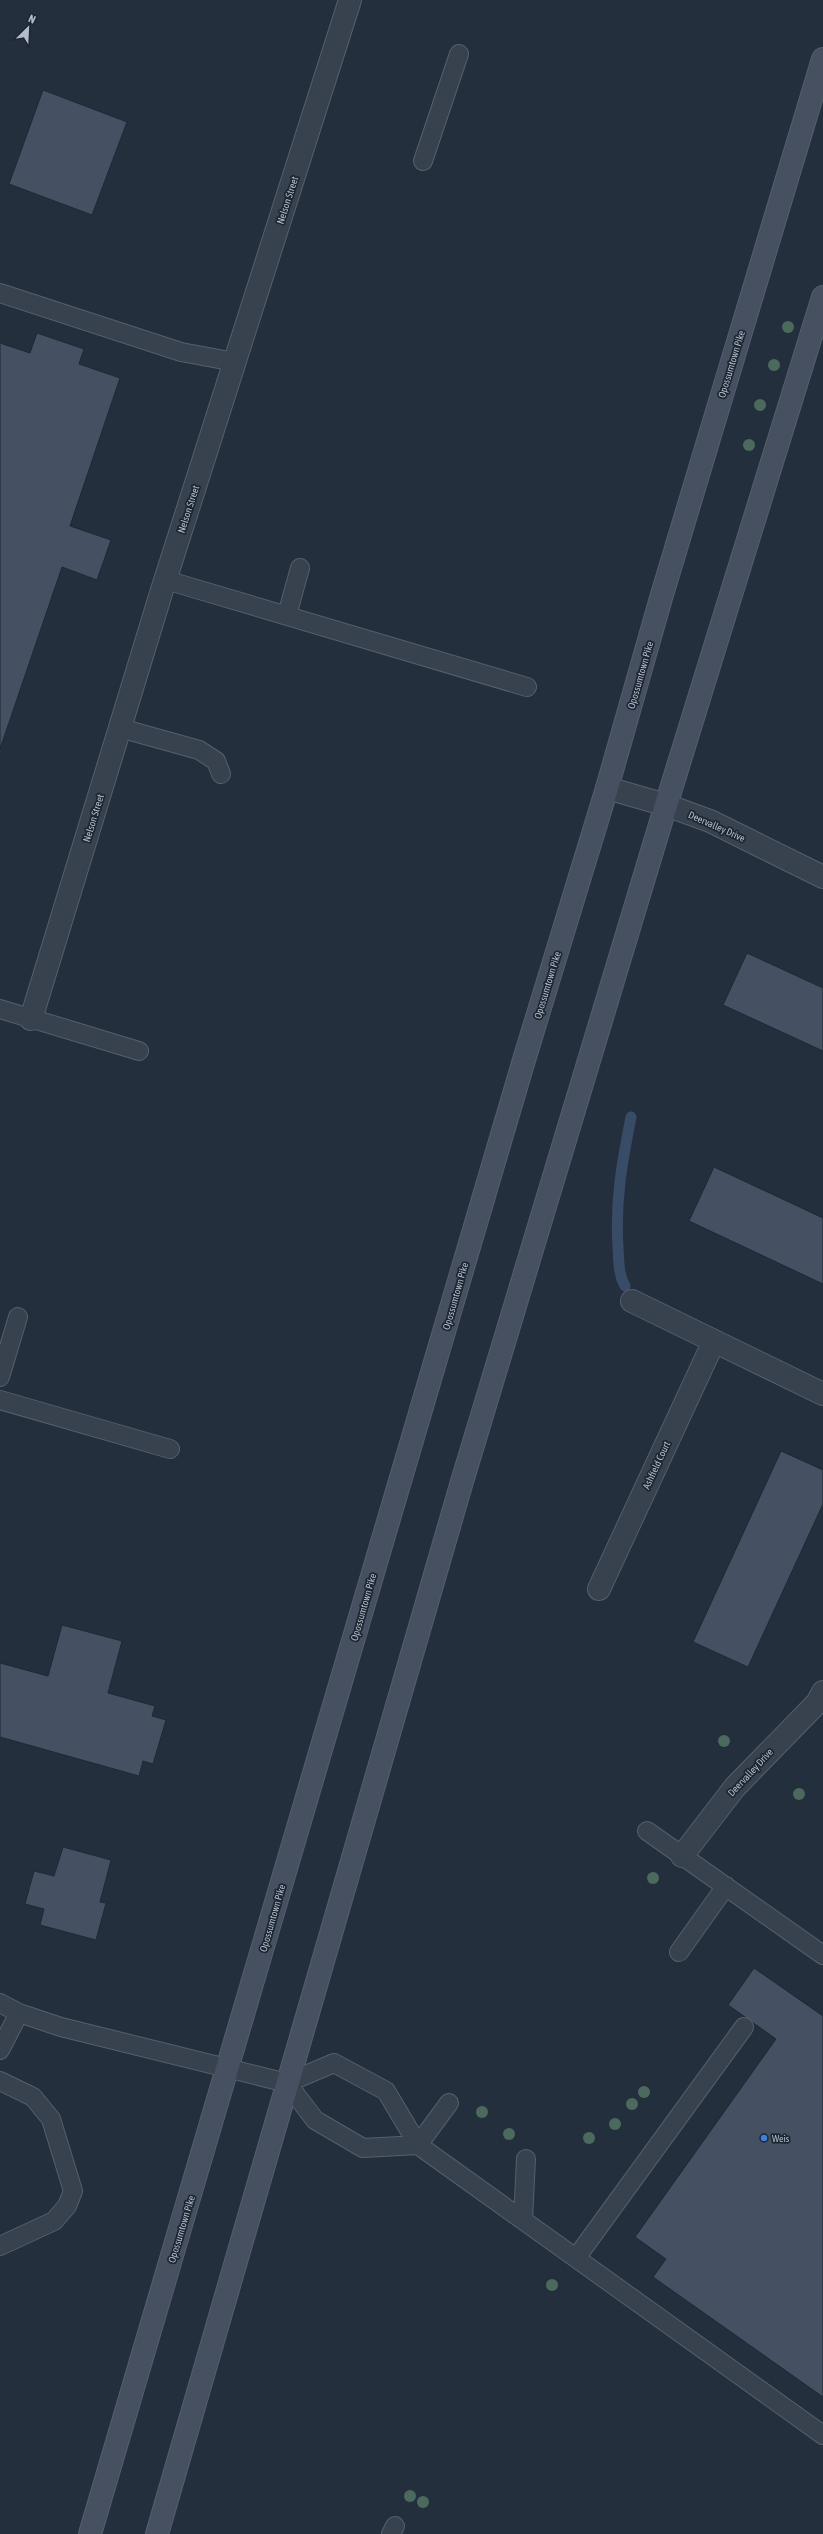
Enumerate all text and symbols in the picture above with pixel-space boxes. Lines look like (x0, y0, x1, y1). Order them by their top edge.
north arrow (8, 8, 48, 48)
text: N (27, 12, 37, 26)
street label: Nelson Street (275, 175, 300, 225)
street label: Opossumtown Pike (716, 329, 747, 399)
street label: Nelson Street (176, 484, 201, 534)
street label: Opossumtown Pike (626, 640, 655, 710)
street label: Nelson Street (81, 793, 106, 843)
street label: Deervalley Drive (687, 809, 747, 844)
street label: Opossumtown Pike (532, 950, 563, 1020)
street label: Opossumtown Pike (441, 1261, 470, 1331)
street label: Ashfield Court (641, 1440, 672, 1491)
street label: Opossumtown Pike (349, 1572, 378, 1642)
street label: Deervalley Drive (726, 1746, 775, 1798)
street label: Opossumtown Pike (258, 1883, 287, 1953)
marker: Weis (759, 2133, 769, 2143)
place label: Weis (772, 2133, 790, 2144)
street label: Opossumtown Pike (166, 2194, 197, 2264)

